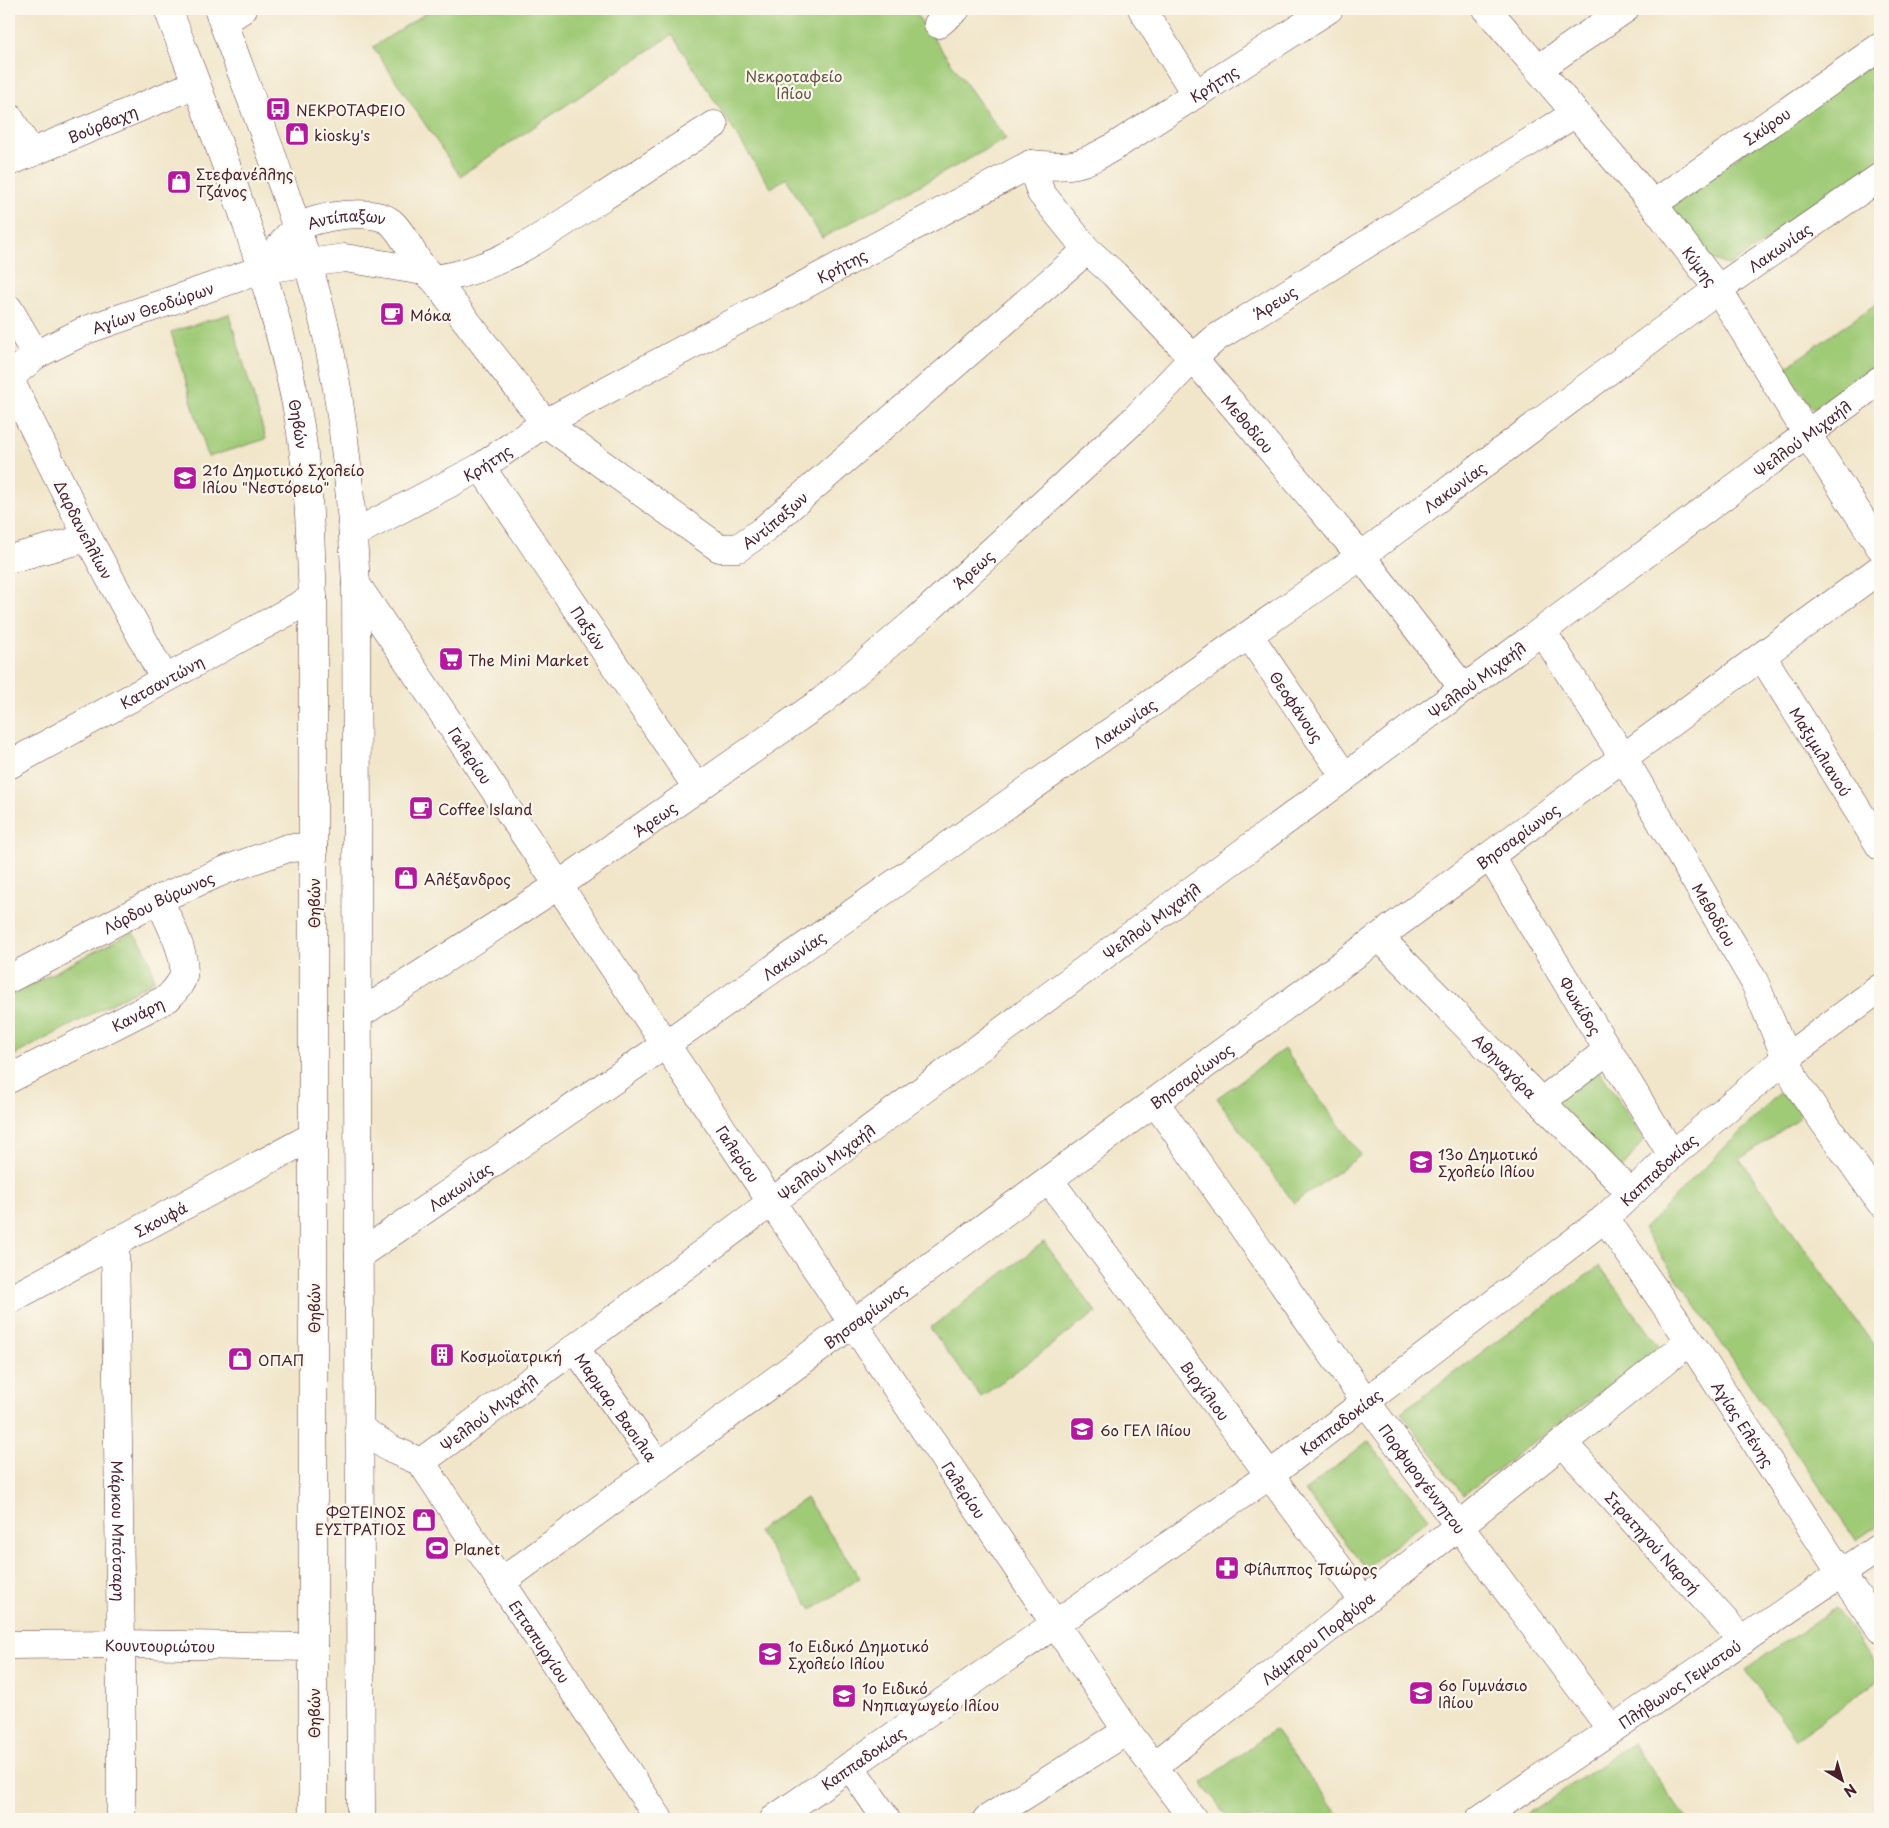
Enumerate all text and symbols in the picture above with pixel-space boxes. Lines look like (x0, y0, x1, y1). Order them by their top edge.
street label: Κρήτης (1184, 59, 1242, 107)
park label: Νεκροταφείο Ιλίου (745, 64, 843, 104)
bus stop icon: ΝΕΚΡΟΤΑΦΕΙΟ (265, 96, 291, 122)
street label: Βούρβαχη (64, 98, 141, 148)
place label: ΝΕΚΡΟΤΑΦΕΙΟ (296, 98, 406, 121)
street label: Σκύρου (1738, 101, 1795, 150)
shop icon: kiosky's (284, 121, 310, 147)
place label: kiosky's (314, 123, 370, 146)
place label: Στεφανέλλης Τζάνος (196, 162, 294, 202)
shop icon: Στεφανέλλης Τζάνος (166, 169, 192, 195)
street label: Αντίπαξων (304, 203, 390, 234)
street label: Λακωνίας (1743, 216, 1816, 277)
street label: Κύμης (1678, 241, 1723, 291)
street label: Κρήτης (812, 242, 871, 288)
street label: Αγίων Θεοδώρων (89, 275, 217, 339)
street label: Άρεως (1248, 279, 1301, 324)
cafe icon: Μόκα (379, 301, 405, 327)
place label: Μόκα (410, 303, 451, 326)
street label: Μεθοδίου (1217, 389, 1280, 458)
street label: Ψελλού Μιχαήλ (1748, 394, 1855, 482)
street label: Θηβών (284, 397, 315, 450)
street label: Κρήτης (458, 438, 516, 486)
street label: Λακωνίας (1418, 455, 1490, 517)
place label: 21ο Δημοτικό Σχολείο Ιλίου "Νεστόρειο" (202, 458, 364, 498)
school or university icon: 21ο Δημοτικό Σχολείο Ιλίου "Νεστόρειο" (172, 465, 198, 491)
street label: Δαρδανελλίων (49, 476, 120, 583)
street label: Αντίπαξων (737, 485, 812, 554)
street label: Άρεως (947, 544, 999, 593)
street label: Παξών (566, 601, 613, 655)
street label: Ψελλού Μιχαήλ (1423, 635, 1530, 723)
supermarket icon: The Mini Market (438, 646, 464, 672)
place label: The Mini Market (468, 648, 589, 671)
street label: Κατσαντώνη (115, 649, 208, 714)
street label: Θεοφάνους (1265, 666, 1330, 747)
street label: Λακωνίας (1087, 692, 1161, 753)
street label: Μαξιμιλιανού (1785, 702, 1858, 800)
street label: Γαλερίου (443, 722, 498, 788)
cafe icon: Coffee Island (408, 795, 434, 821)
street label: Άρεως (628, 795, 681, 841)
place label: Coffee Island (438, 797, 532, 820)
street label: Βησσαρίωνος (1471, 797, 1564, 874)
street label: Λόρδου Βύρωνος (98, 865, 218, 939)
shop icon: Αλέξανδρος (393, 865, 419, 891)
place label: Αλέξανδρος (424, 867, 511, 890)
street label: Ψελλού Μιχαήλ (1098, 877, 1205, 964)
street label: Θηβών (302, 878, 325, 928)
street label: Μεθοδίου (1687, 878, 1743, 950)
street label: Λακωνίας (757, 924, 830, 985)
street label: Φωκίδος (1554, 972, 1608, 1039)
street label: Κανάρη (107, 991, 168, 1037)
street label: Αθηναγόρα (1468, 1028, 1543, 1103)
street label: Βησσαρίωνος (1144, 1037, 1238, 1114)
street label: Ψελλού Μιχαήλ (772, 1118, 879, 1206)
street label: Γαλερίου (711, 1120, 766, 1186)
street label: Καππαδοκίας (1614, 1127, 1702, 1210)
place label: 13ο Δημοτικό Σχολείο Ιλίου (1438, 1142, 1538, 1182)
school or university icon: 13ο Δημοτικό Σχολείο Ιλίου (1408, 1149, 1434, 1175)
street label: Λακωνίας (423, 1156, 496, 1216)
street label: Σκουφά (130, 1195, 191, 1242)
street label: Βησσαρίωνος (818, 1276, 911, 1353)
street label: Θηβών (302, 1283, 325, 1333)
building icon: Κοσμοϊατρική (429, 1342, 455, 1368)
place label: Κοσμοϊατρική (460, 1344, 562, 1367)
shop icon: ΟΠΑΠ (227, 1346, 253, 1372)
place label: ΟΠΑΠ (258, 1348, 304, 1371)
street label: Μαρμαρ. Βασιλια (570, 1348, 664, 1466)
street label: Βιργίλιου (1176, 1355, 1236, 1425)
street label: Ψελλού Μιχαήλ (435, 1368, 542, 1456)
street label: Αγίας Ελένης (1707, 1376, 1780, 1471)
street label: Καππαδοκίας (1294, 1382, 1386, 1460)
school or university icon: 6ο ΓΕΛ Ιλίου (1069, 1416, 1095, 1442)
place label: 6ο ΓΕΛ Ιλίου (1100, 1418, 1191, 1441)
street label: Πορφυρογέννητου (1374, 1418, 1472, 1538)
street label: Γαλερίου (937, 1456, 992, 1523)
street label: Μάρκου Μπότσαρη (107, 1460, 132, 1602)
street label: Στρατηγού Ναρσή (1600, 1486, 1706, 1599)
place label: ΦΩΤΕΙΝΟΣ ΕΥΣΤΡΑΤΙΟΣ (315, 1500, 406, 1540)
shop icon: ΦΩΤΕΙΝΟΣ ΕΥΣΤΡΑΤΙΟΣ (411, 1507, 437, 1533)
sports icon: Planet (424, 1535, 450, 1561)
place label: Planet (454, 1537, 500, 1560)
pharmacy icon: Φίλιππος Τσιώρος (1214, 1555, 1240, 1581)
place label: Φίλιππος Τσιώρος (1244, 1557, 1378, 1580)
street label: Λάμπρου Πορφύρα (1256, 1585, 1379, 1689)
street label: Επταπυργίου (504, 1595, 576, 1687)
street label: Κουντουριώτου (105, 1632, 215, 1657)
place label: 1ο Ειδικό Δημοτικό Σχολείο Ιλίου (788, 1634, 929, 1674)
street label: Πλήθωνος Γεμιστού (1613, 1634, 1745, 1733)
school or university icon: 1ο Ειδικό Δημοτικό Σχολείο Ιλίου (757, 1641, 783, 1667)
place label: 6ο Γυμνάσιο Ιλίου (1438, 1673, 1527, 1713)
place label: 1ο Ειδικό Νηπιαγωγείο Ιλίου (862, 1676, 999, 1716)
school or university icon: 6ο Γυμνάσιο Ιλίου (1408, 1680, 1434, 1706)
school or university icon: 1ο Ειδικό Νηπιαγωγείο Ιλίου (831, 1683, 857, 1709)
street label: Θηβών (302, 1688, 325, 1738)
street label: Καππαδοκίας (816, 1720, 910, 1795)
north arrow (1816, 1756, 1866, 1806)
text: N (1839, 1779, 1861, 1802)

